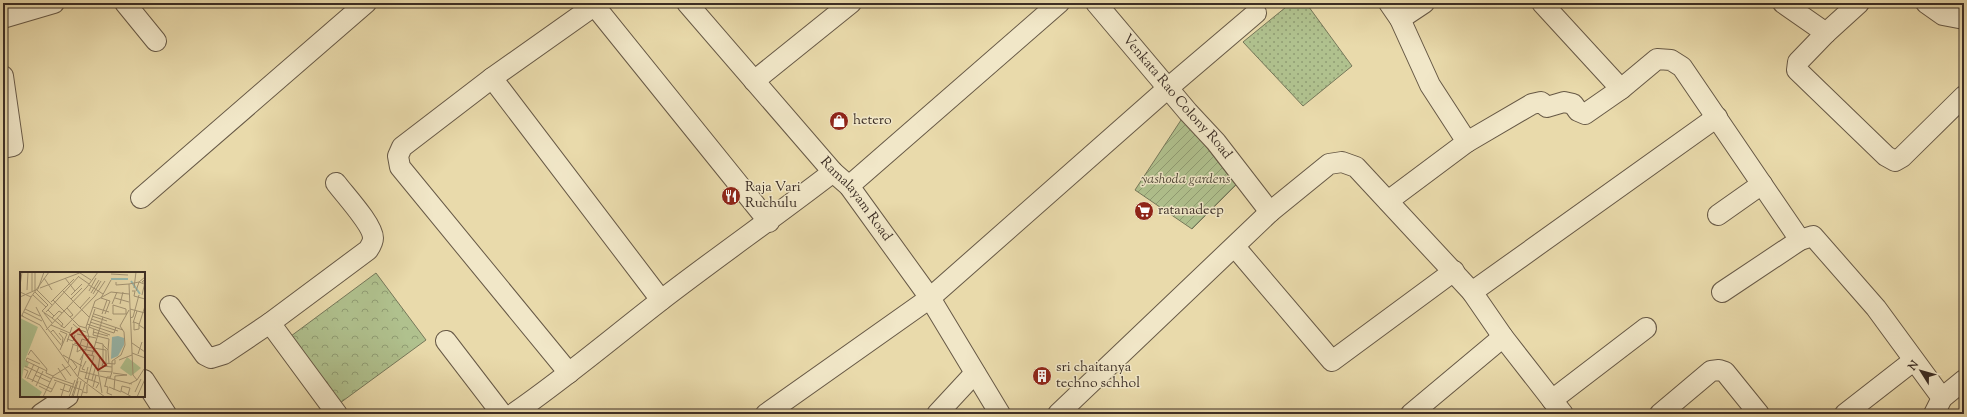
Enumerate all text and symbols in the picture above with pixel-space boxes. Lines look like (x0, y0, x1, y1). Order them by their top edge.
street label: Venkata Rao Colony Road (1117, 30, 1236, 164)
shop icon: hetero (828, 110, 850, 132)
place label: hetero (853, 111, 892, 131)
street label: Ramalayam Road (815, 153, 896, 246)
park label: yashoda gardens (1141, 170, 1231, 190)
place label: Raja Vari Ruchulu (745, 178, 801, 214)
restaurant icon: Raja Vari Ruchulu (720, 185, 742, 207)
supermarket icon: ratanadeep (1133, 200, 1155, 222)
place label: ratanadeep (1158, 201, 1224, 221)
inset map (20, 272, 145, 397)
north arrow (1901, 351, 1941, 391)
text: N (1904, 357, 1923, 375)
place label: sri chaitanya techno schhol (1056, 358, 1140, 394)
building icon: sri chaitanya techno schhol (1031, 365, 1053, 387)

